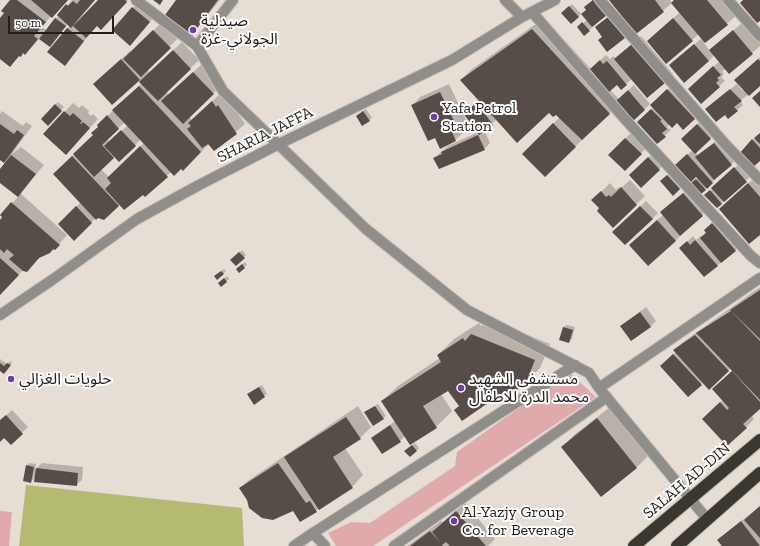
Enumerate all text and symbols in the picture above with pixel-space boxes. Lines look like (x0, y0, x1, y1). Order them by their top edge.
scale bar (10, 8, 116, 34)
place label: صيدلية الجولاني-غزة (201, 11, 278, 49)
text: 50 m (15, 16, 41, 30)
marker: صيدلية الجولاني-غزة (188, 25, 198, 35)
place label: Yafa Petrol Station (442, 98, 516, 136)
street label: SHARIA JAFFA (214, 103, 316, 167)
marker: Yafa Petrol Station (429, 112, 439, 122)
place label: حلويات الغزالي (19, 369, 112, 389)
place label: مستشفى الشهيد محمد الدرة للاطفال (469, 369, 589, 407)
marker: حلويات الغزالي (6, 374, 16, 384)
marker: مستشفى الشهيد محمد الدرة للاطفال (456, 383, 466, 393)
street label: SALAH AD-DIN (639, 439, 735, 523)
place label: Al-Yazjy Group Co. for Beverage (462, 502, 574, 540)
marker: Al-Yazjy Group Co. for Beverage (449, 516, 459, 526)

